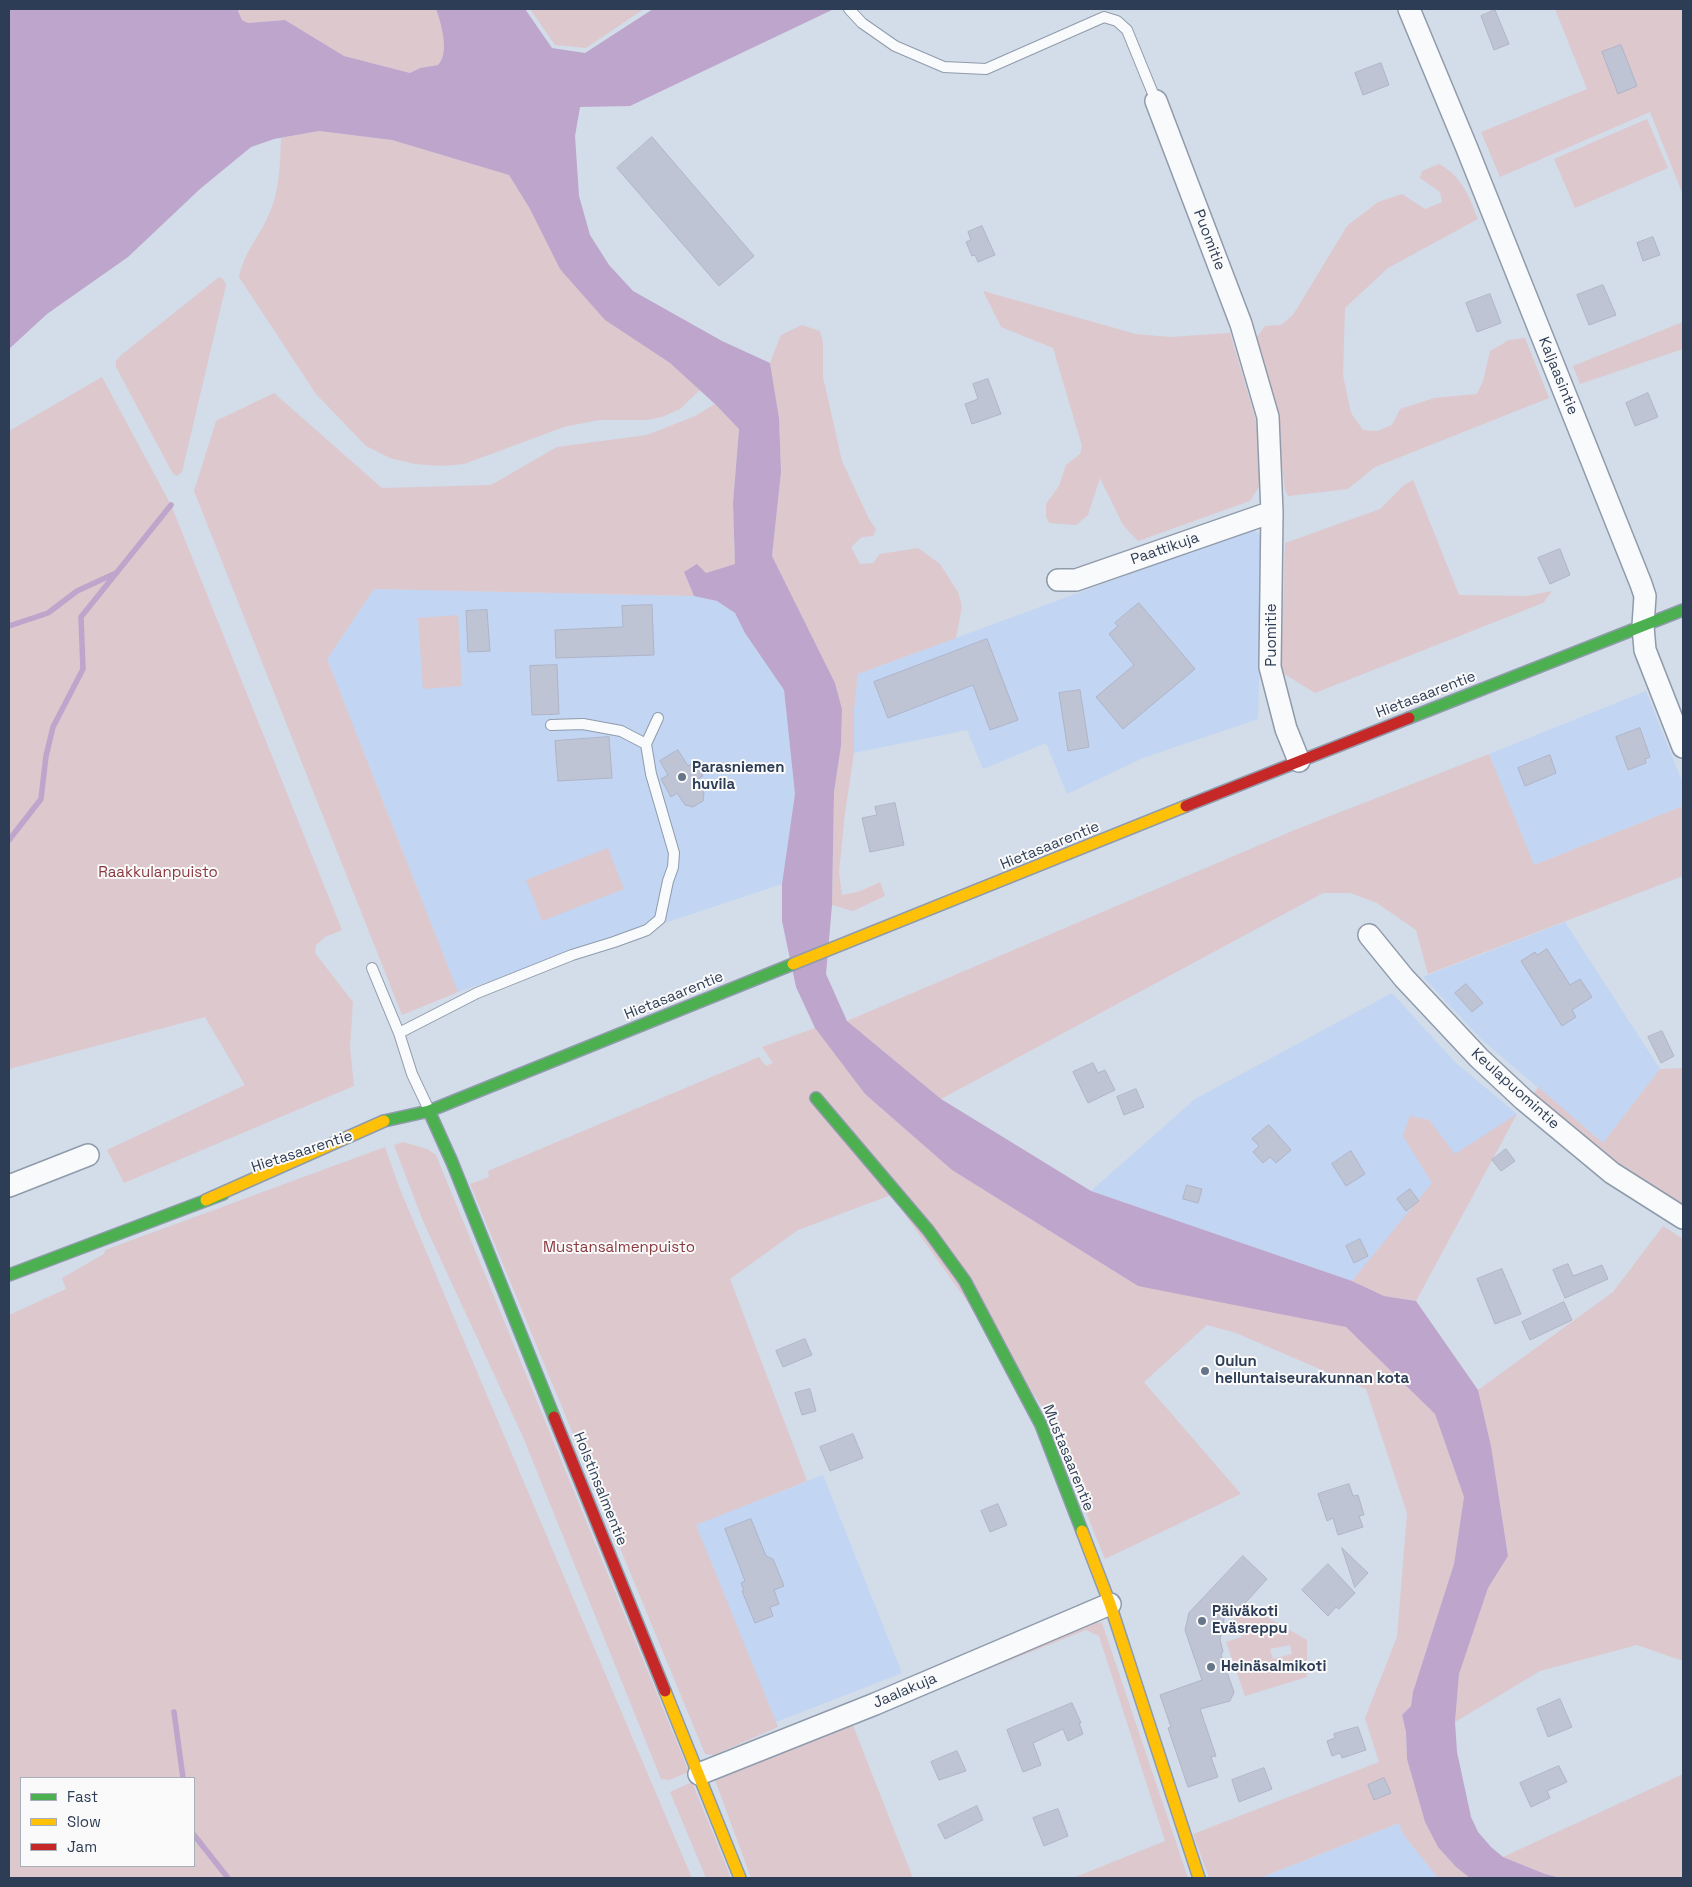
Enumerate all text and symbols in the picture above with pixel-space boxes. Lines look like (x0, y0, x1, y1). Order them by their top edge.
street label: Puomitie (1189, 207, 1229, 273)
street label: Kaljaasintie (1534, 334, 1582, 418)
street label: Paattikuja (1128, 529, 1202, 569)
street label: Puomitie (1263, 603, 1281, 667)
street label: Hietasaarentie (1374, 668, 1478, 722)
place label: Parasniemen huvila (692, 759, 784, 794)
marker: Parasniemen huvila (676, 771, 688, 783)
street label: Hietasaarentie (998, 818, 1102, 874)
park label: Raakkulanpuisto (98, 864, 218, 882)
street label: Hietasaarentie (622, 968, 726, 1024)
street label: Keulapuomintie (1467, 1045, 1563, 1133)
street label: Hietasaarentie (249, 1127, 355, 1177)
park label: Mustansalmenpuisto (543, 1239, 695, 1257)
place label: Oulun helluntaiseurakunnan kota (1215, 1353, 1409, 1388)
marker: Oulun helluntaiseurakunnan kota (1199, 1365, 1211, 1377)
street label: Mustasaarentie (1038, 1402, 1098, 1514)
street label: Holstinsalmentie (569, 1430, 631, 1548)
place label: Päiväkoti Eväsreppu (1212, 1603, 1288, 1638)
marker: Päiväkoti Eväsreppu (1196, 1615, 1208, 1627)
place label: Heinäsalmikoti (1221, 1658, 1326, 1676)
marker: Heinäsalmikoti (1205, 1661, 1217, 1673)
street label: Jaalakuja (870, 1669, 940, 1713)
legend (20, 1777, 195, 1867)
text: Fast (67, 1787, 98, 1806)
text: Slow (67, 1812, 101, 1831)
text: Jam (67, 1837, 97, 1856)

